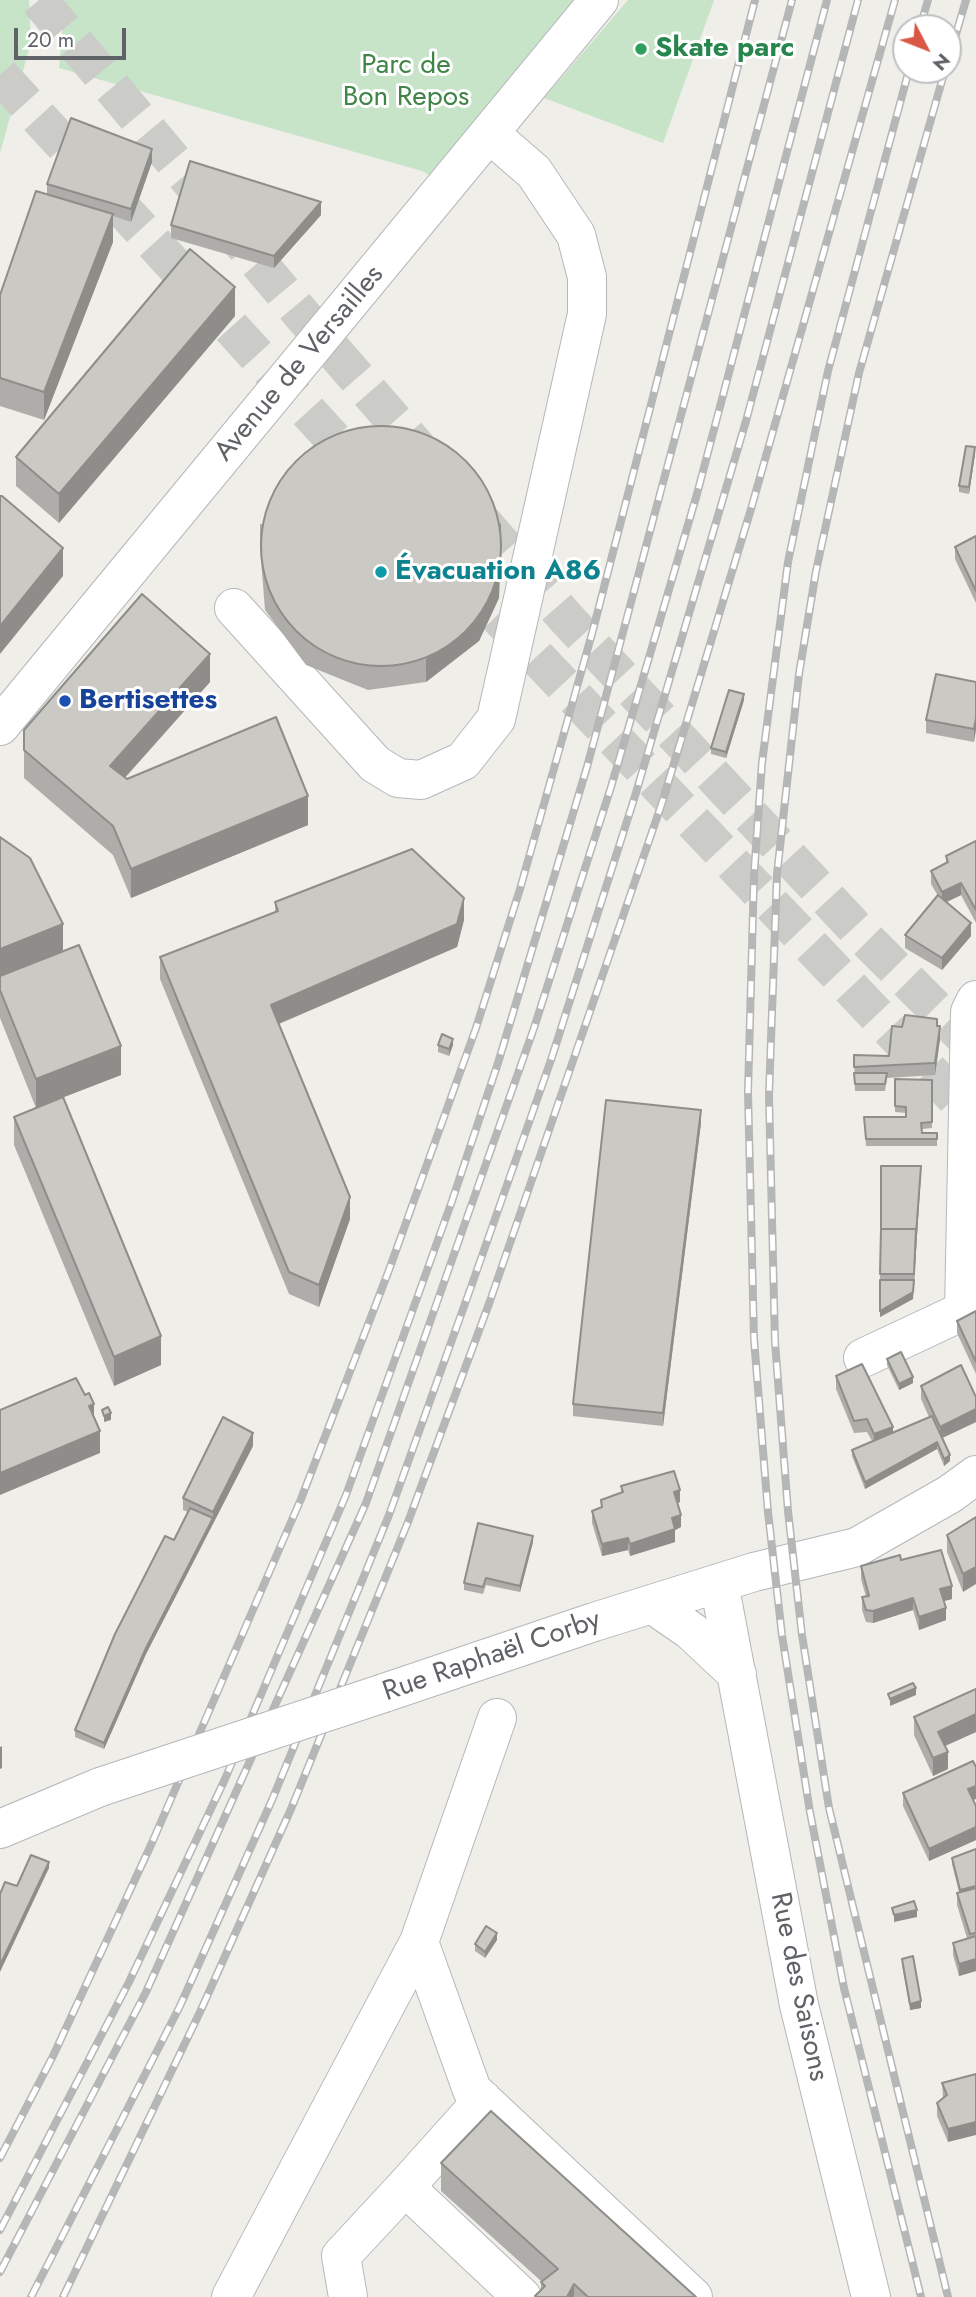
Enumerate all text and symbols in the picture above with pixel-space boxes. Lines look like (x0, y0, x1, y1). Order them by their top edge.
scale bar (18, 14, 130, 58)
north arrow (892, 14, 962, 84)
text: 20 m (27, 25, 74, 55)
place label: Skate parc (655, 32, 794, 66)
marker: Skate parc (633, 41, 649, 57)
text: N (926, 47, 957, 77)
park label: Parc de Bon Repos (343, 49, 469, 115)
street label: Avenue de Versailles (208, 259, 392, 469)
place label: Évacuation A86 (395, 555, 601, 589)
marker: Évacuation A86 (373, 564, 389, 580)
place label: Bertisettes (79, 684, 217, 718)
marker: Bertisettes (57, 693, 73, 709)
street label: Rue Raphaël Corby (379, 1604, 605, 1710)
street label: Rue des Saisons (762, 1890, 834, 2084)

